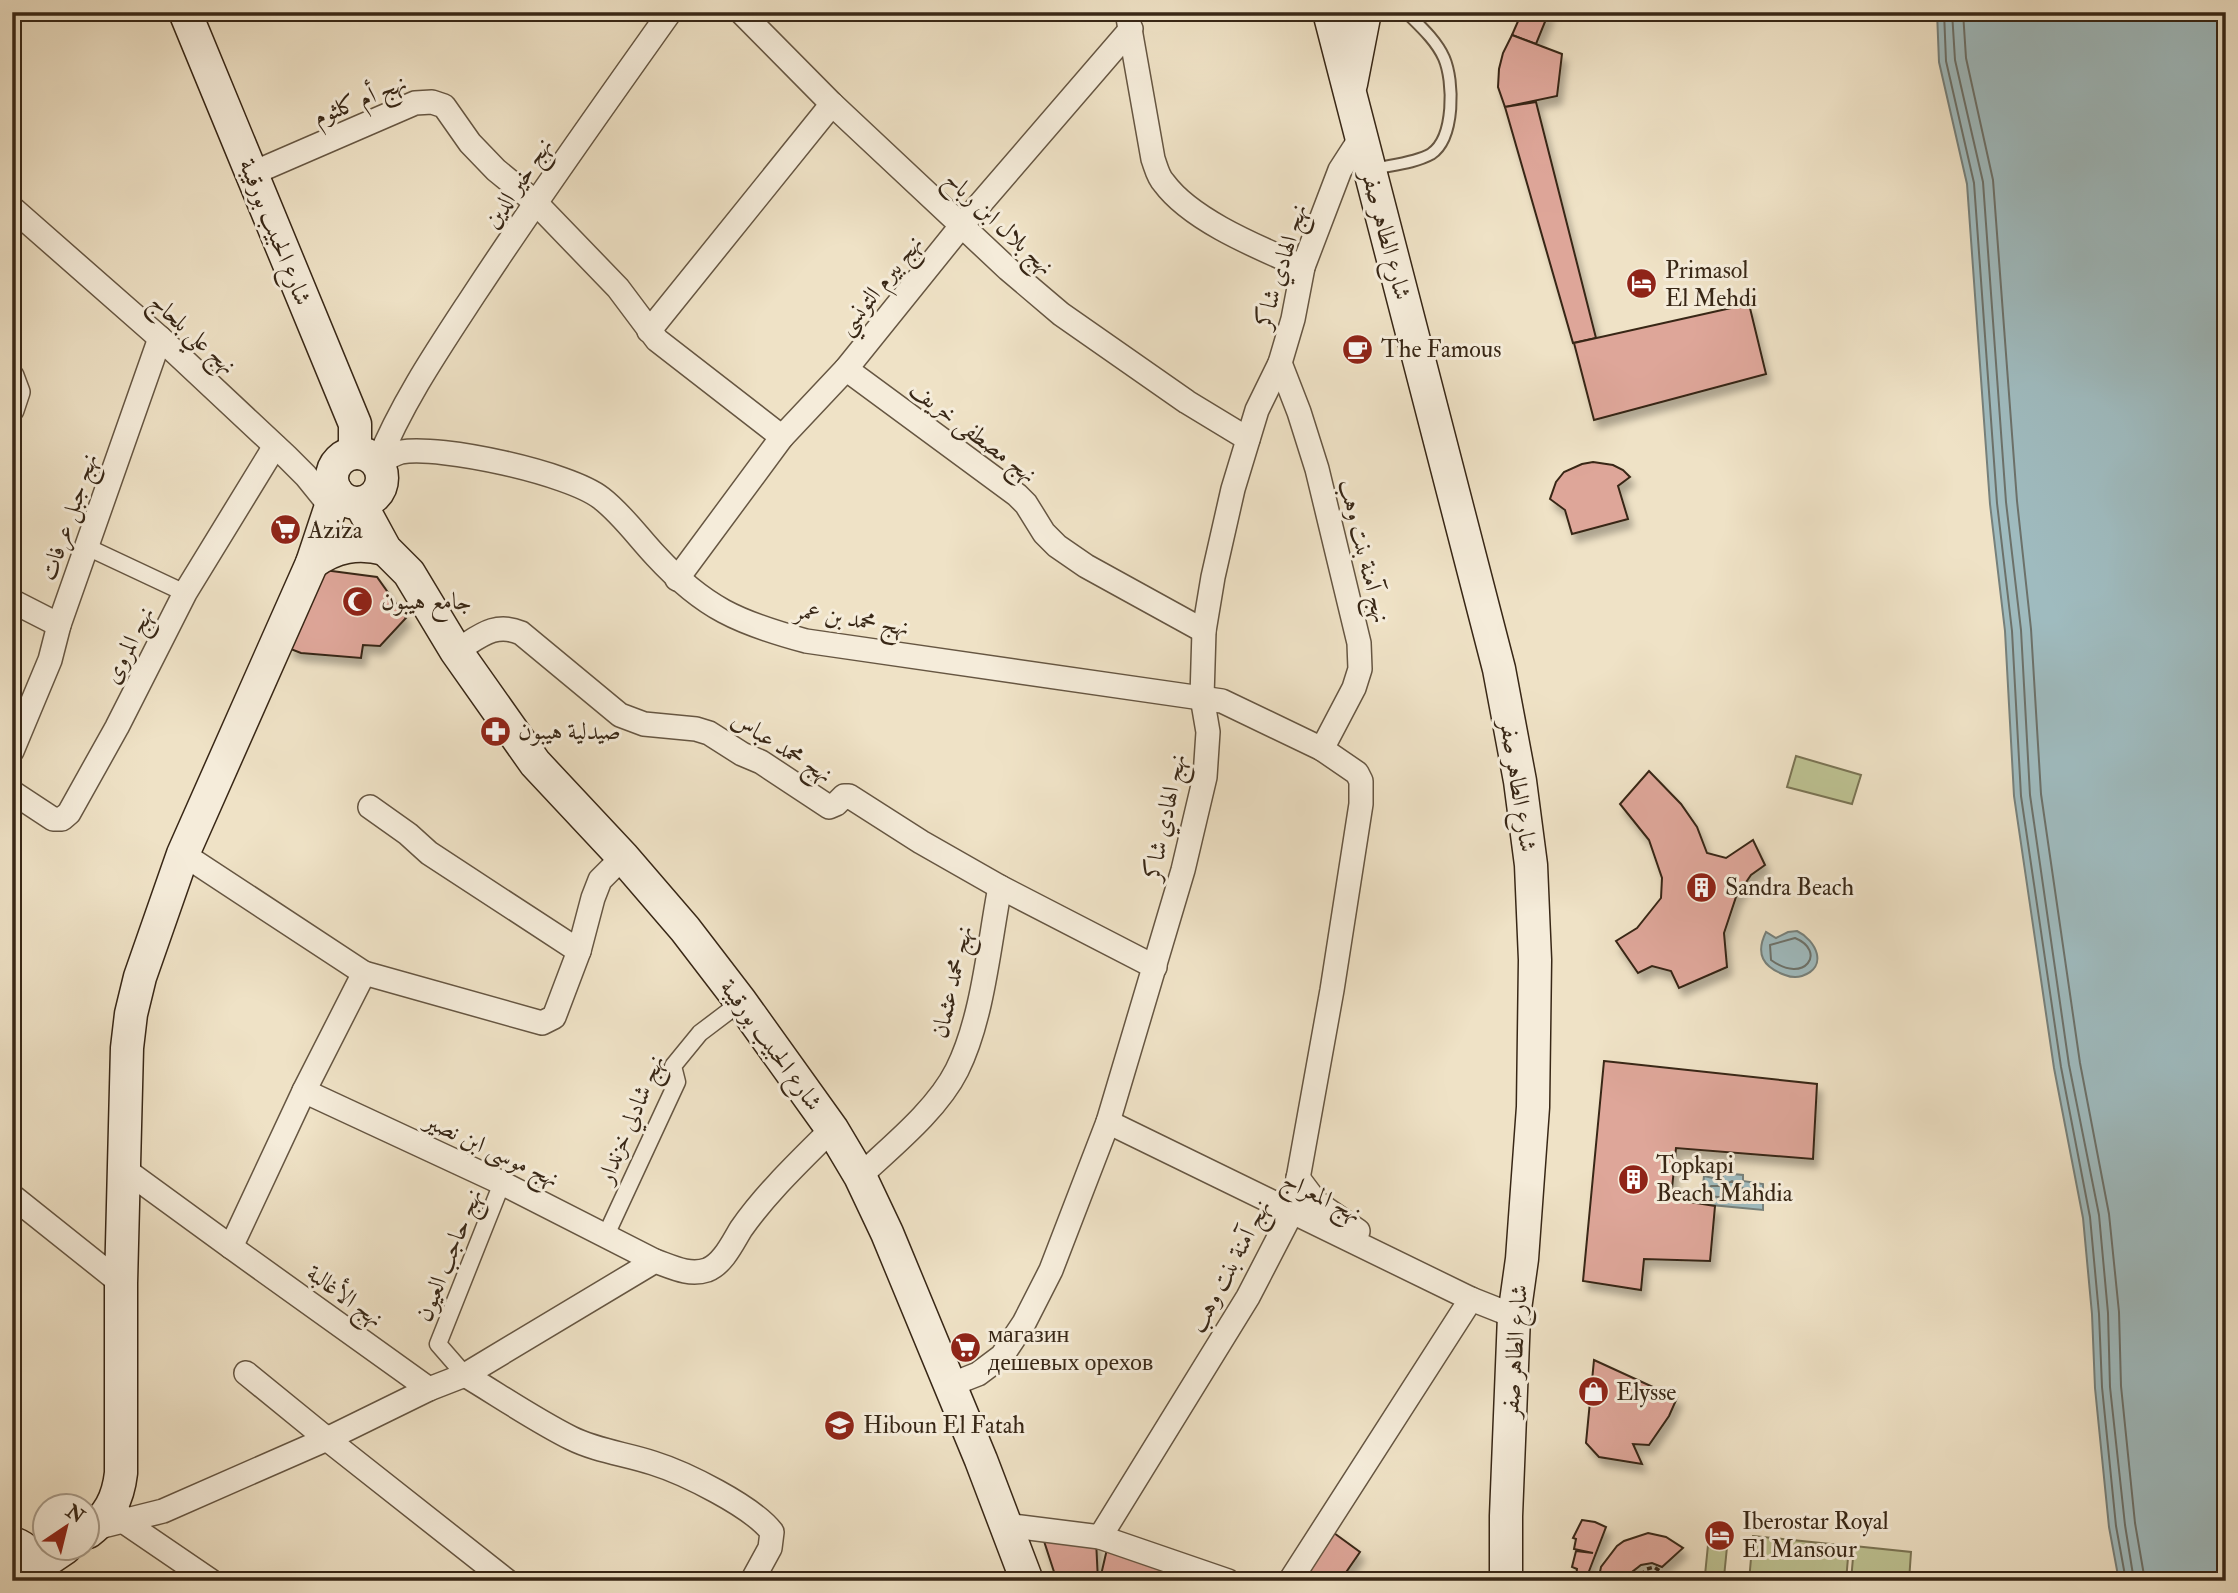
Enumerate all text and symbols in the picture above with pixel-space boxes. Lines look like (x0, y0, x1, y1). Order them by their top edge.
street label: نهج أم كلثوم (308, 65, 413, 137)
street label: نهج خير الدين (476, 132, 564, 237)
street label: شارع الحبيب بورقيبة (228, 154, 318, 311)
street label: نهج بلال ابن رباح (934, 164, 1061, 286)
street label: شارع الطاهر صفر (1349, 164, 1418, 304)
street label: نهج الهادي شاكر (1247, 200, 1319, 336)
street label: نهج بيرم التونسي (830, 229, 934, 345)
place label: Primasol El Mehdi (1665, 255, 1757, 314)
hotel icon: Primasol El Mehdi (1625, 267, 1659, 301)
street label: نهج علي بلحاج (138, 287, 243, 387)
cafe icon: The Famous (1341, 332, 1375, 366)
place label: The Famous (1381, 334, 1502, 365)
street label: نهج مصطفى خريف (900, 374, 1043, 494)
street label: نهج جبل عرفات (33, 449, 110, 586)
street label: نهج آمنة بنت وهب (1326, 476, 1397, 627)
supermarket icon: Aziza (268, 513, 302, 547)
place label: Aziza (307, 515, 364, 546)
mosque icon: جامع هيبون (341, 584, 375, 618)
place label: جامع هيبون (381, 586, 472, 623)
street label: نهج محمد بن عمر (789, 594, 911, 648)
street label: نهج المروى (96, 601, 166, 691)
street label: نهج محمد عباس (723, 704, 838, 794)
pharmacy icon: صيدلية هيبون (478, 714, 512, 748)
street label: شارع الطاهر صفر (1488, 715, 1544, 855)
place label: صيدلية هيبون (518, 716, 621, 747)
street label: نهج الهادي شاكر (1136, 751, 1198, 887)
building icon: Sandra Beach (1685, 870, 1719, 904)
place label: Sandra Beach (1725, 872, 1854, 903)
street label: نهج محمد عثمان (924, 923, 985, 1042)
street label: شارع الحبيب بورقيبة (710, 973, 829, 1119)
street label: نهج شادلي خزندار (589, 1050, 677, 1192)
street label: نهج موسى ابن نصير (415, 1104, 564, 1199)
place label: Topkapi Beach Mahdia (1656, 1150, 1794, 1209)
building icon: Topkapi Beach Mahdia (1616, 1162, 1650, 1196)
street label: نهج المعراج (1275, 1164, 1367, 1234)
street label: نهج حاجب العيون (408, 1184, 494, 1328)
street label: نهج آمنة بنت وهب (1182, 1194, 1283, 1341)
street label: نهج الأغالبة (297, 1257, 390, 1338)
street label: شارع الطاهر صفر (1495, 1284, 1539, 1422)
place label: магазин дешевых орехов (988, 1319, 1153, 1378)
supermarket icon: магазин дешевых орехов (948, 1331, 982, 1365)
shop icon: Elysse (1576, 1375, 1610, 1409)
place label: Elysse (1616, 1377, 1676, 1408)
school or university icon: Hiboun El Fatah (823, 1408, 857, 1442)
place label: Hiboun El Fatah (863, 1410, 1026, 1441)
north arrow (32, 1492, 102, 1562)
text: N (61, 1499, 90, 1529)
place label: Iberostar Royal El Mansour (1742, 1506, 1889, 1565)
hotel icon: Iberostar Royal El Mansour (1702, 1518, 1736, 1552)

